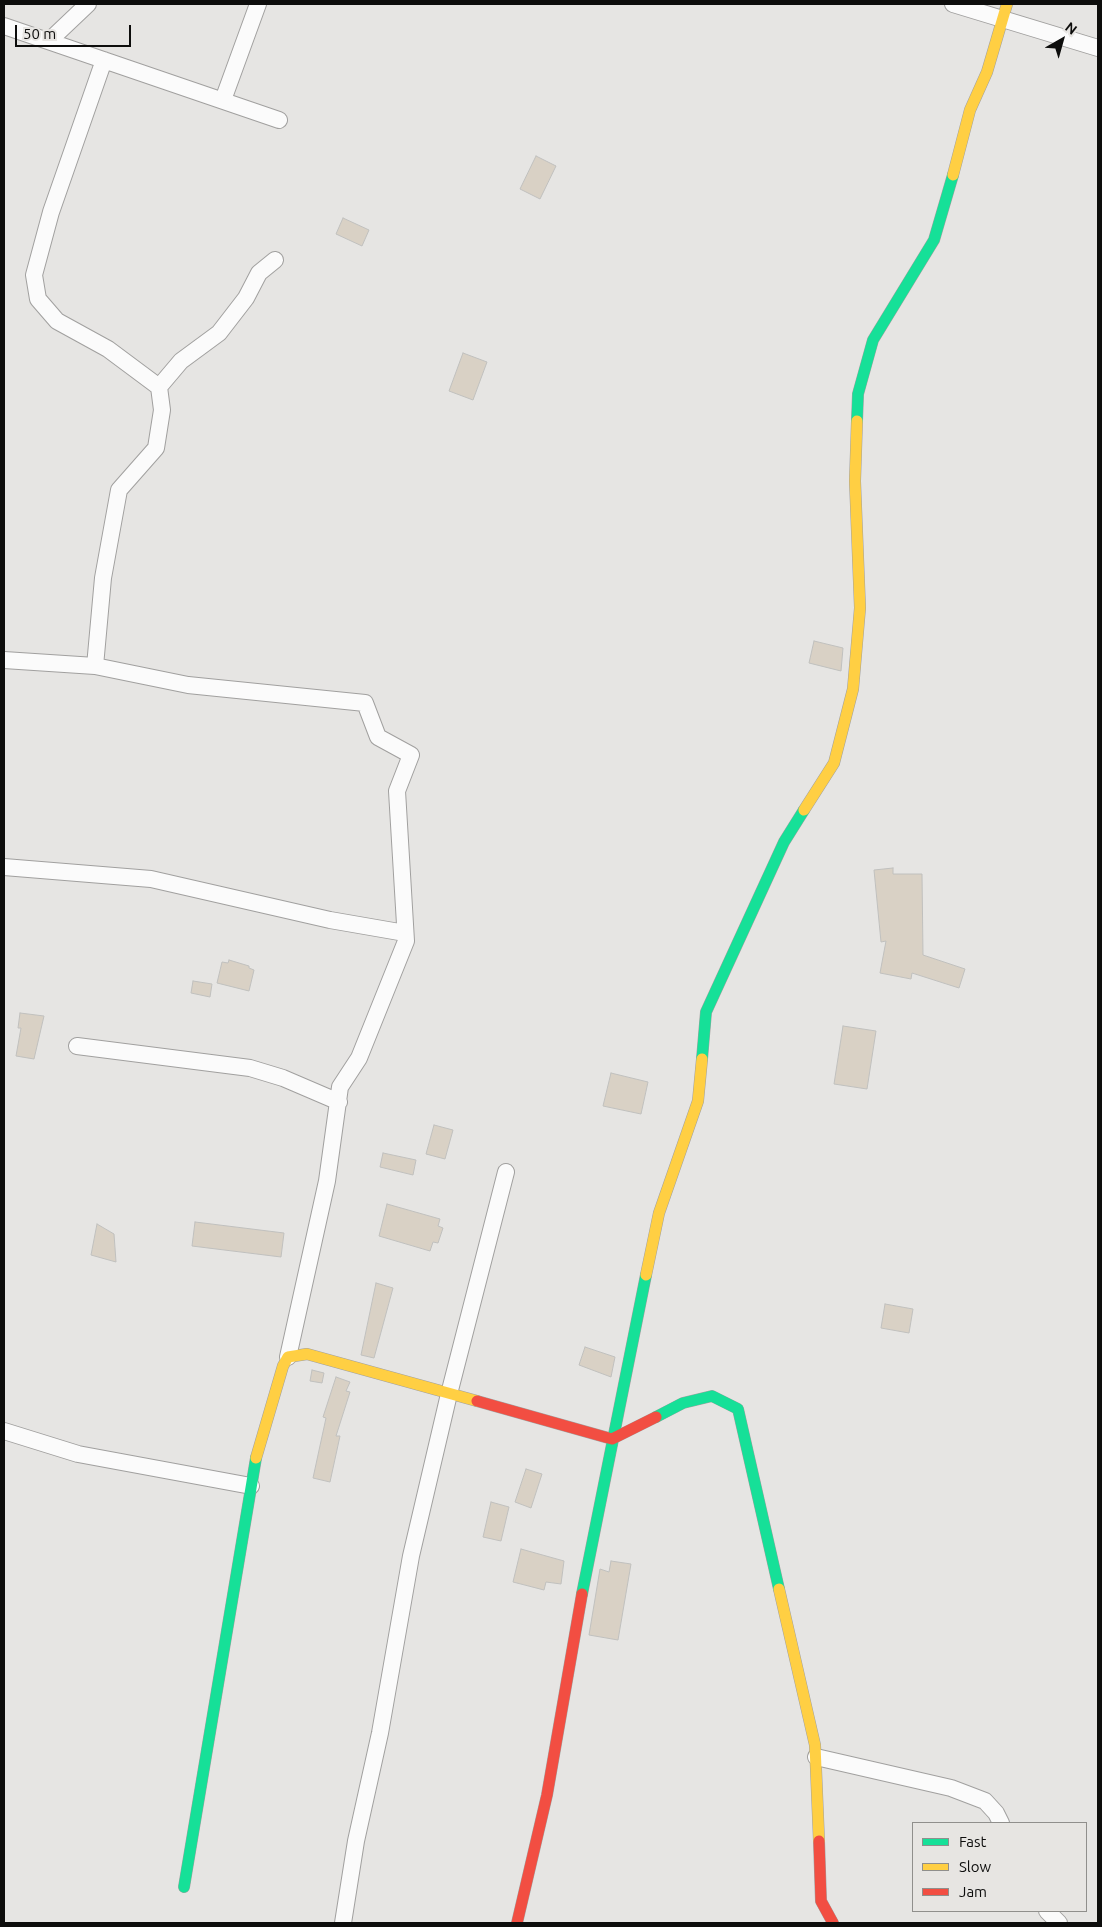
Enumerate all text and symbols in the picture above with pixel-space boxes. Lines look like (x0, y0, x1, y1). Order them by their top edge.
scale bar (18, 15, 134, 47)
north arrow (1037, 15, 1087, 65)
text: N (1062, 19, 1080, 38)
text: 50 m (23, 25, 56, 42)
legend (912, 1822, 1087, 1912)
text: Fast (959, 1833, 986, 1850)
text: Slow (959, 1858, 991, 1875)
text: Jam (959, 1883, 987, 1900)

